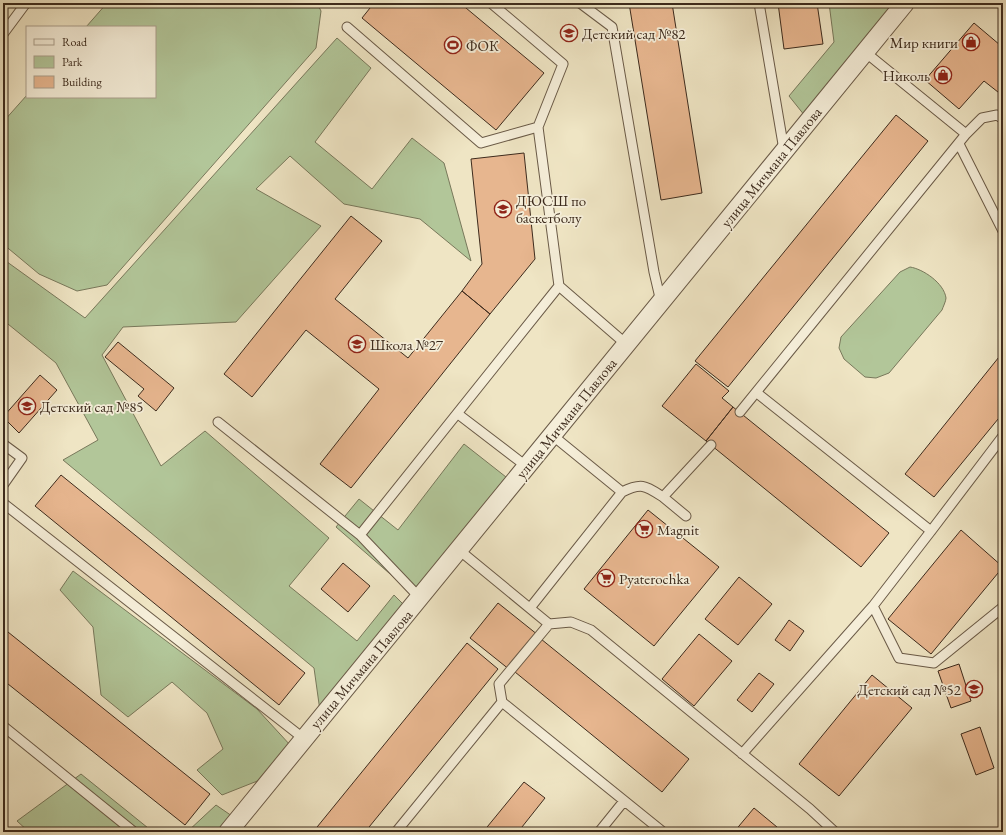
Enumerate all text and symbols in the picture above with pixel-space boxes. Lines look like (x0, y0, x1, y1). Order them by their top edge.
school or university icon: Детский сад №82 (559, 23, 579, 43)
place label: Детский сад №82 (582, 24, 686, 43)
legend (26, 26, 156, 98)
shop icon: Мир книги (961, 32, 981, 52)
place label: Мир книги (890, 33, 958, 52)
text: Road (62, 34, 88, 50)
sports icon: ФОК (443, 35, 463, 55)
place label: ФОК (466, 36, 499, 55)
text: Park (62, 54, 83, 70)
shop icon: Николь (933, 65, 953, 85)
place label: Николь (883, 66, 930, 85)
text: Building (62, 74, 103, 90)
street label: улица Мичмана Павлова (716, 103, 826, 231)
place label: ДЮСШ по баскетболу (516, 191, 586, 227)
school or university icon: ДЮСШ по баскетболу (493, 199, 513, 219)
school or university icon: Школа №27 (347, 334, 367, 354)
place label: Школа №27 (370, 335, 444, 354)
street label: улица Мичмана Павлова (511, 354, 621, 482)
school or university icon: Детский сад №85 (17, 396, 37, 416)
place label: Детский сад №85 (40, 397, 144, 416)
supermarket icon: Magnit (634, 519, 654, 539)
place label: Magnit (657, 520, 699, 539)
supermarket icon: Pyaterochka (596, 568, 616, 588)
place label: Pyaterochka (619, 569, 689, 588)
street label: улица Мичмана Павлова (306, 605, 416, 733)
school or university icon: Детский сад №52 (964, 679, 984, 699)
place label: Детский сад №52 (857, 680, 962, 699)

